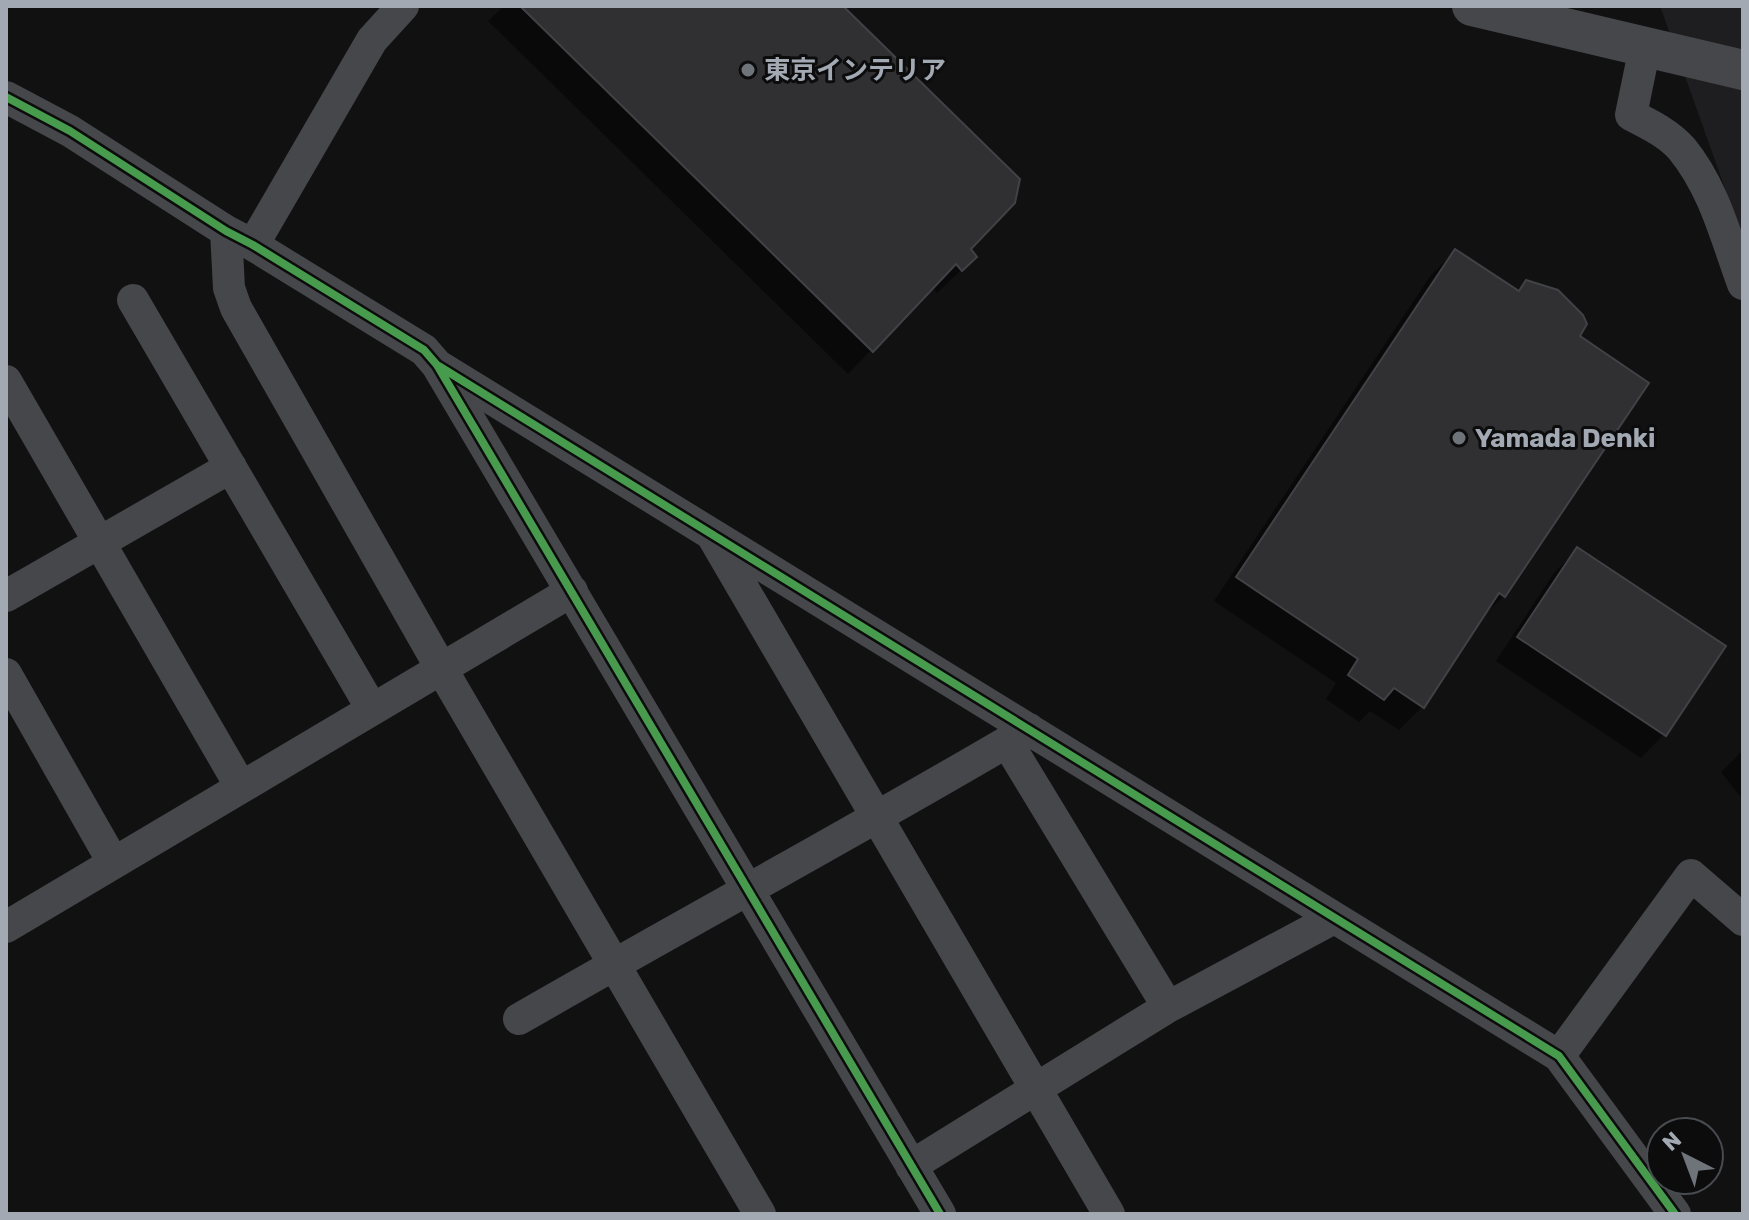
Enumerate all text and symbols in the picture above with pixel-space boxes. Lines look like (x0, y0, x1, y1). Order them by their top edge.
place label: 東京インテリア (764, 55, 946, 86)
marker: 東京インテリア (739, 61, 757, 79)
place label: Yamada Denki (1475, 423, 1655, 454)
marker: Yamada Denki (1450, 429, 1468, 447)
north arrow (1645, 1116, 1725, 1196)
text: N (1657, 1126, 1687, 1157)

